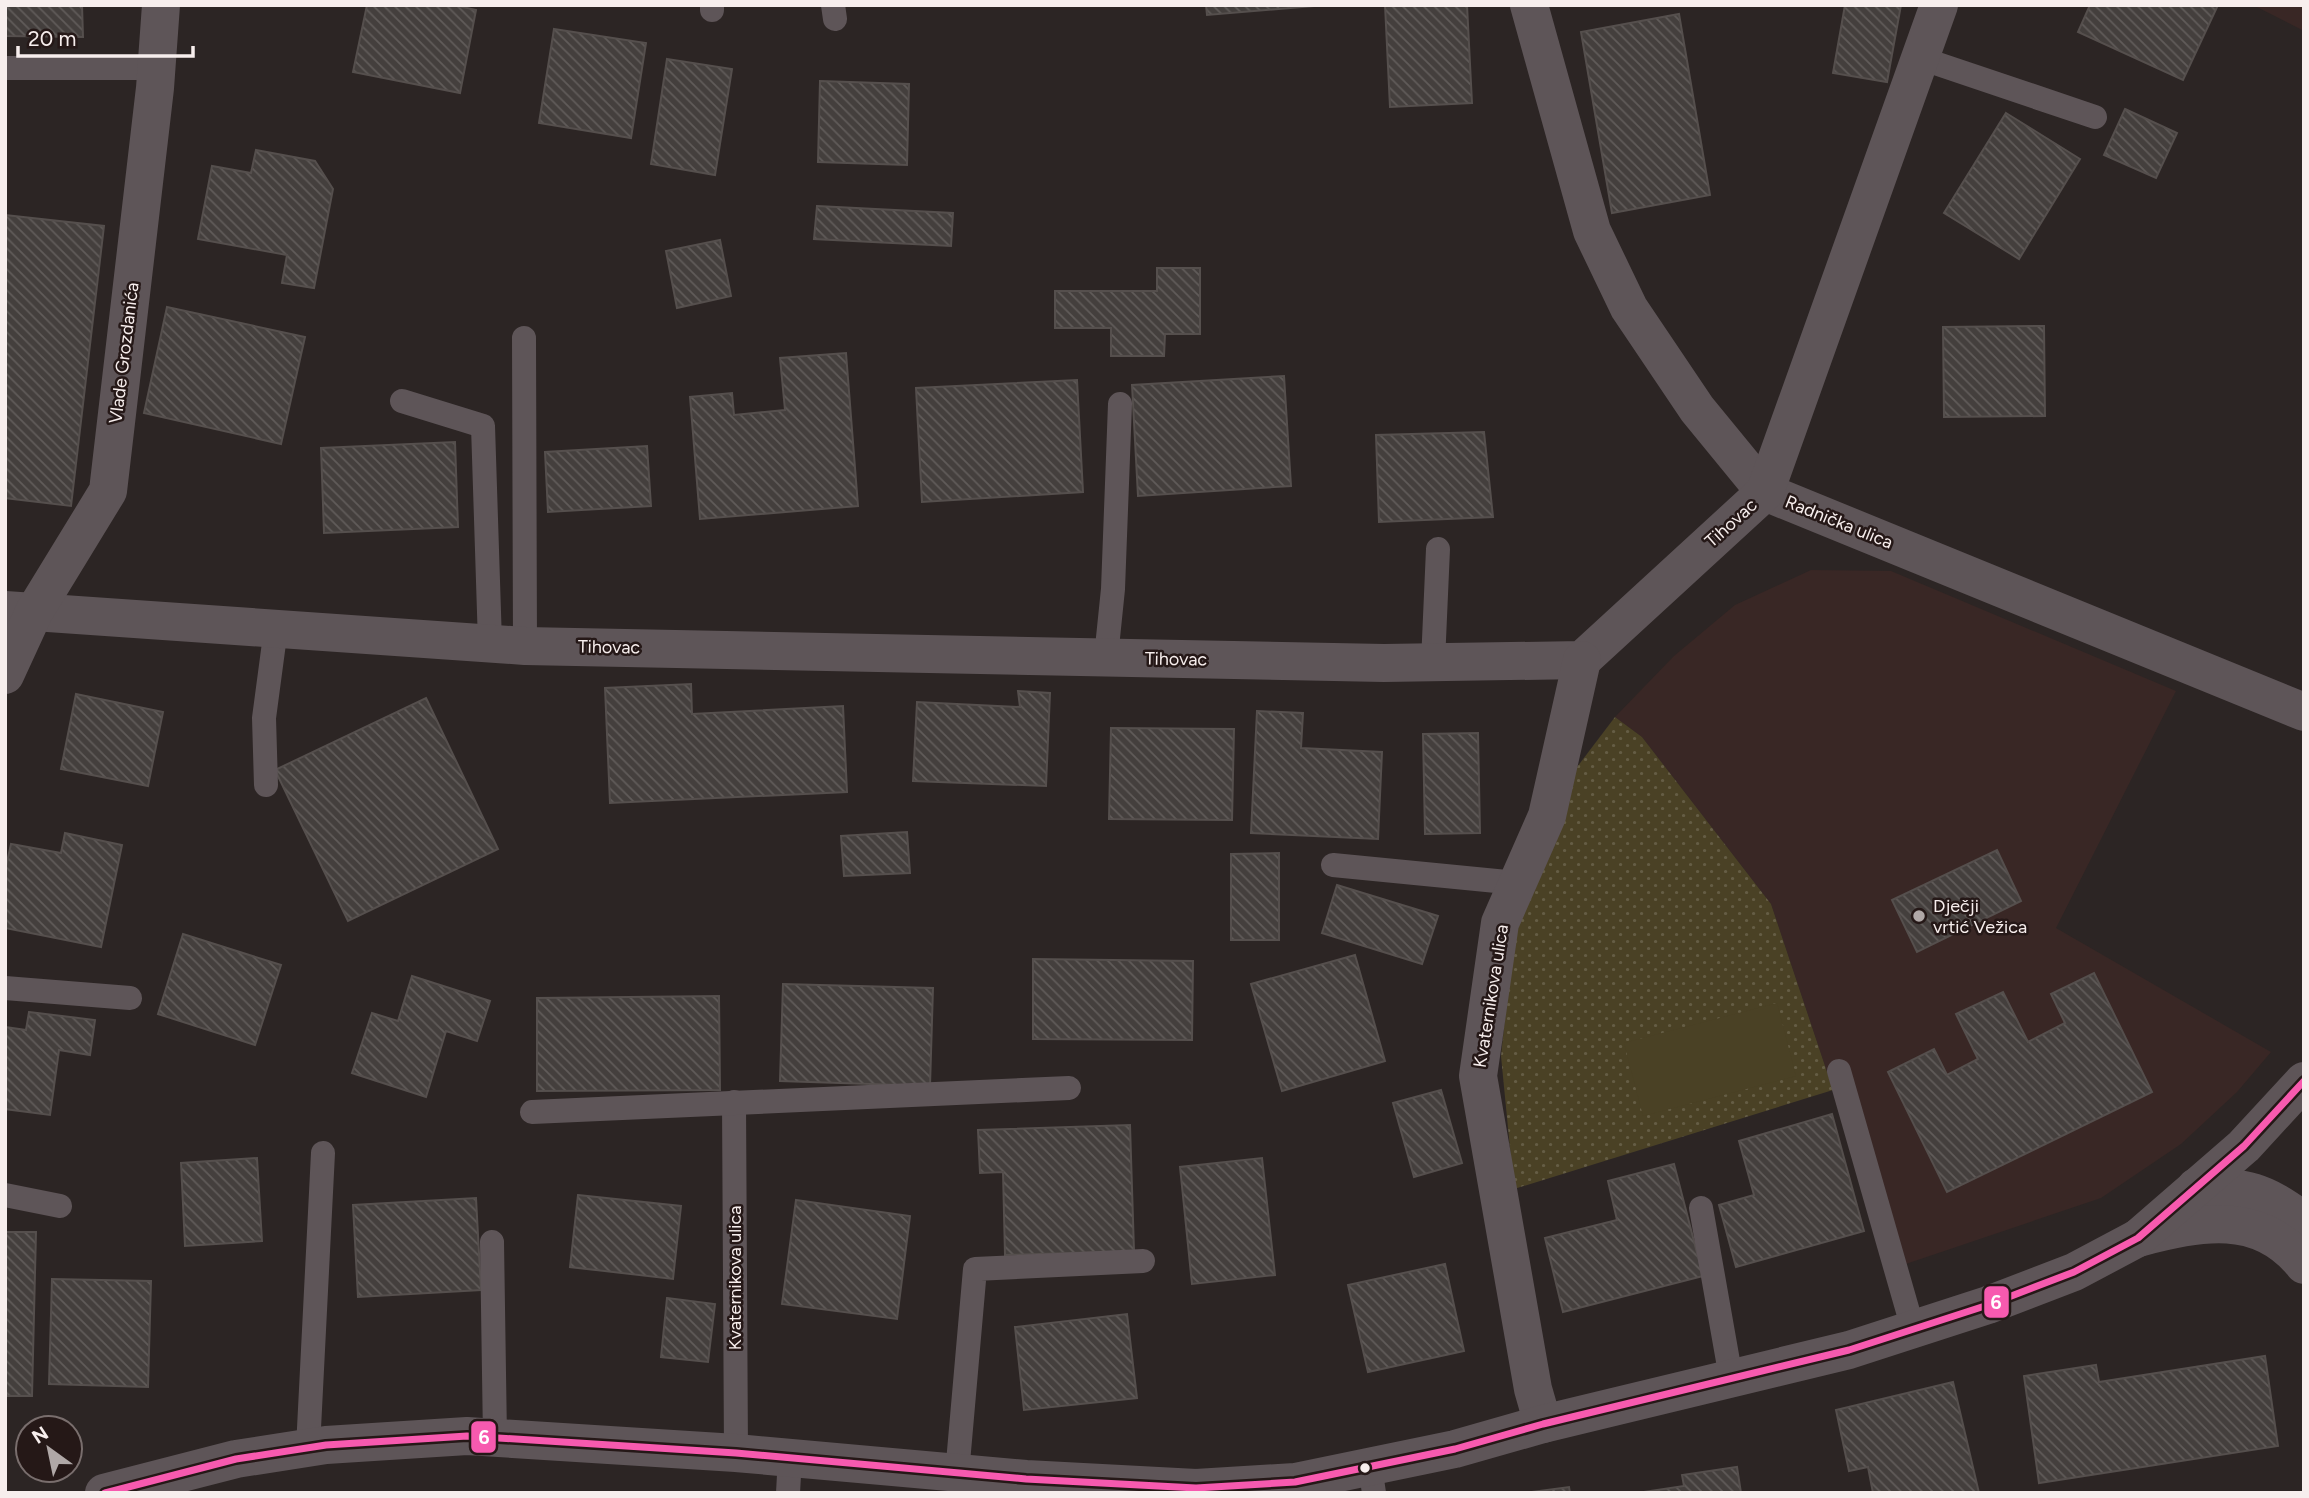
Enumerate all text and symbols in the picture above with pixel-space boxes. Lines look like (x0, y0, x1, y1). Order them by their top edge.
scale bar (18, 14, 192, 58)
text: 20 m (28, 26, 76, 51)
street label: Vlade Grozdanića (104, 281, 144, 425)
street label: Radnička ulica (1782, 490, 1896, 554)
street label: Tihovac (1700, 494, 1762, 552)
street label: Tihovac (578, 635, 641, 659)
street label: Tihovac (1145, 647, 1208, 671)
place label: Dječji vrtić Vežica (1933, 895, 2027, 938)
marker: Dječji vrtić Vežica (1911, 908, 1927, 924)
street label: Kvaternikova ulica (1469, 923, 1513, 1069)
street label: Kvaternikova ulica (724, 1206, 746, 1350)
line badge: 6 (1983, 1285, 2010, 1319)
text: 6 (1990, 1291, 2002, 1314)
north arrow (14, 1414, 84, 1484)
line badge: 6 (470, 1420, 497, 1454)
text: N (28, 1422, 52, 1449)
text: 6 (478, 1426, 490, 1449)
unlabelled marker (1358, 1461, 1372, 1475)

